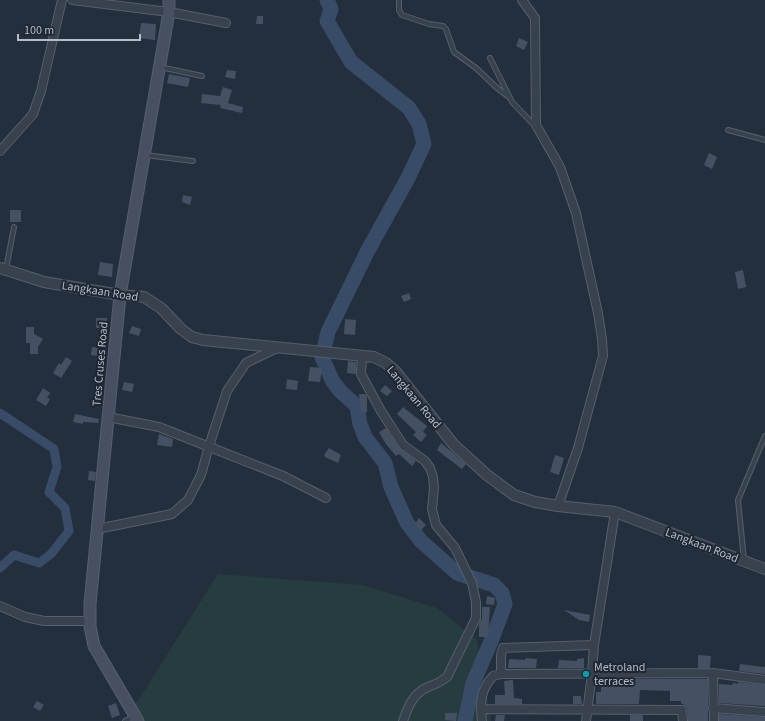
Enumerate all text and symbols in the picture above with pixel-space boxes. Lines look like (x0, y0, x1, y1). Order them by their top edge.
scale bar (18, 16, 140, 42)
text: 100 m (24, 22, 54, 39)
street label: Langkaan Road (60, 277, 139, 306)
street label: Tres Cruses Road (88, 321, 113, 407)
street label: Langkaan Road (382, 362, 445, 432)
street label: Langkaan Road (663, 524, 741, 567)
place label: Metroland terraces (594, 659, 646, 690)
marker: Metroland terraces (581, 669, 591, 679)

